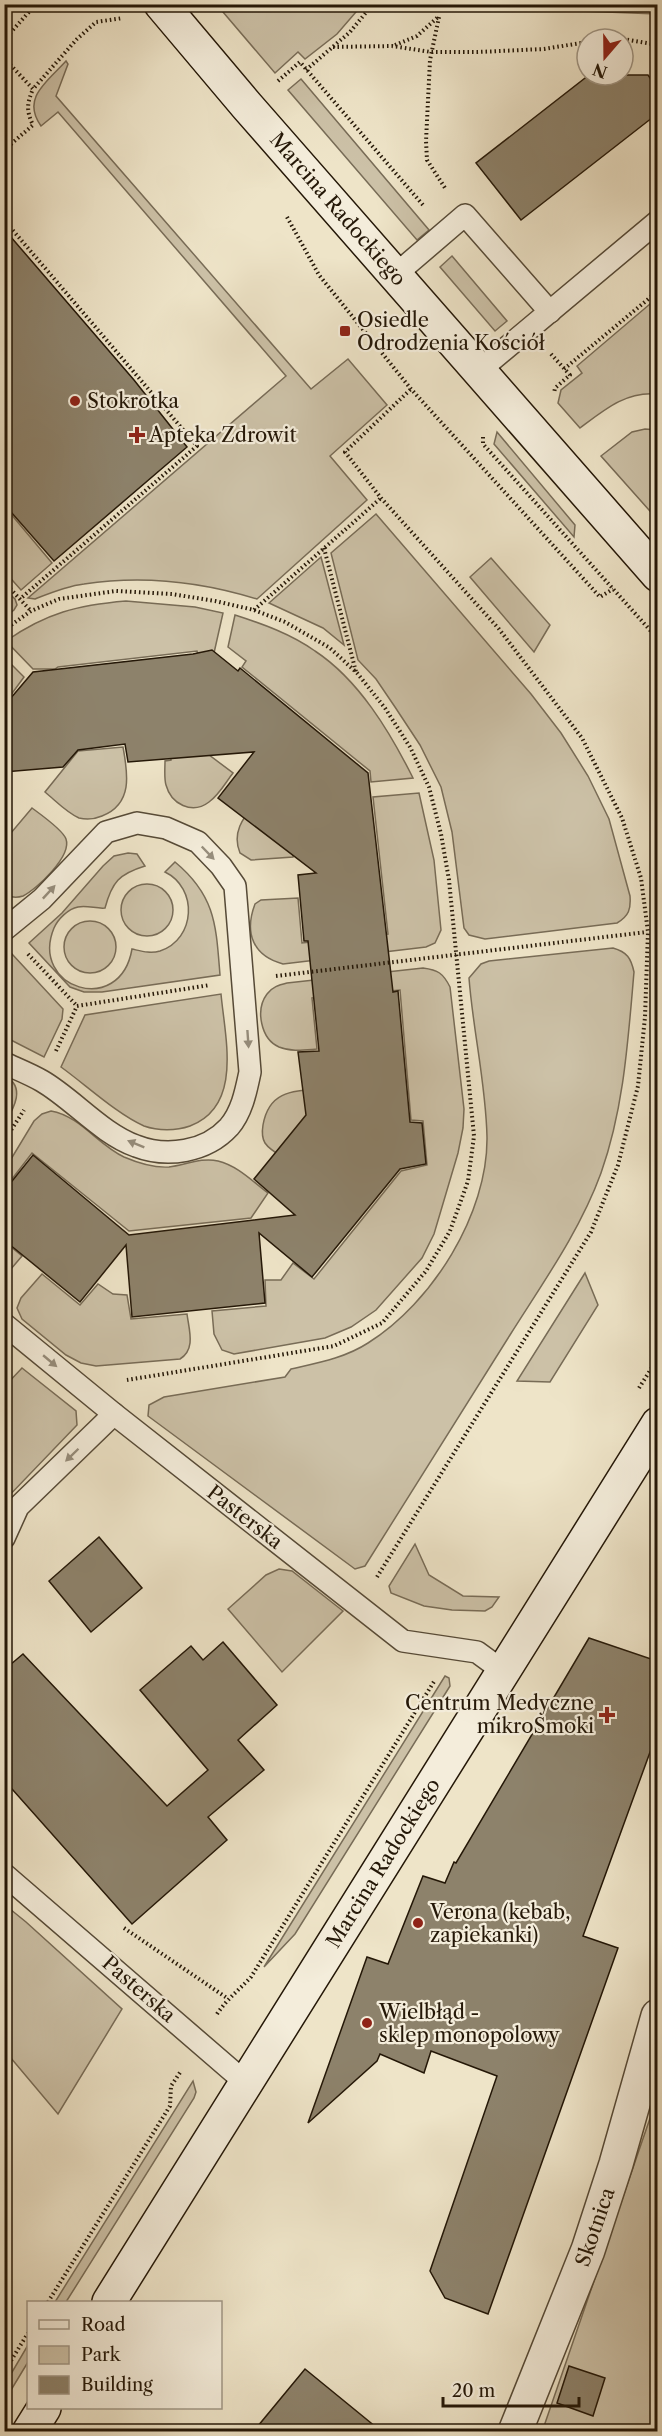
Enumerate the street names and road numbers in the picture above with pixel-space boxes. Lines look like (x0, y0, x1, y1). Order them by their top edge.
street label: Marcina Radockiego (265, 127, 411, 291)
street label: Pasterska (202, 1480, 288, 1554)
street label: Marcina Radockiego (321, 1774, 445, 1952)
street label: Pasterska (97, 1951, 181, 2028)
street label: Skotnica (570, 2184, 620, 2270)

